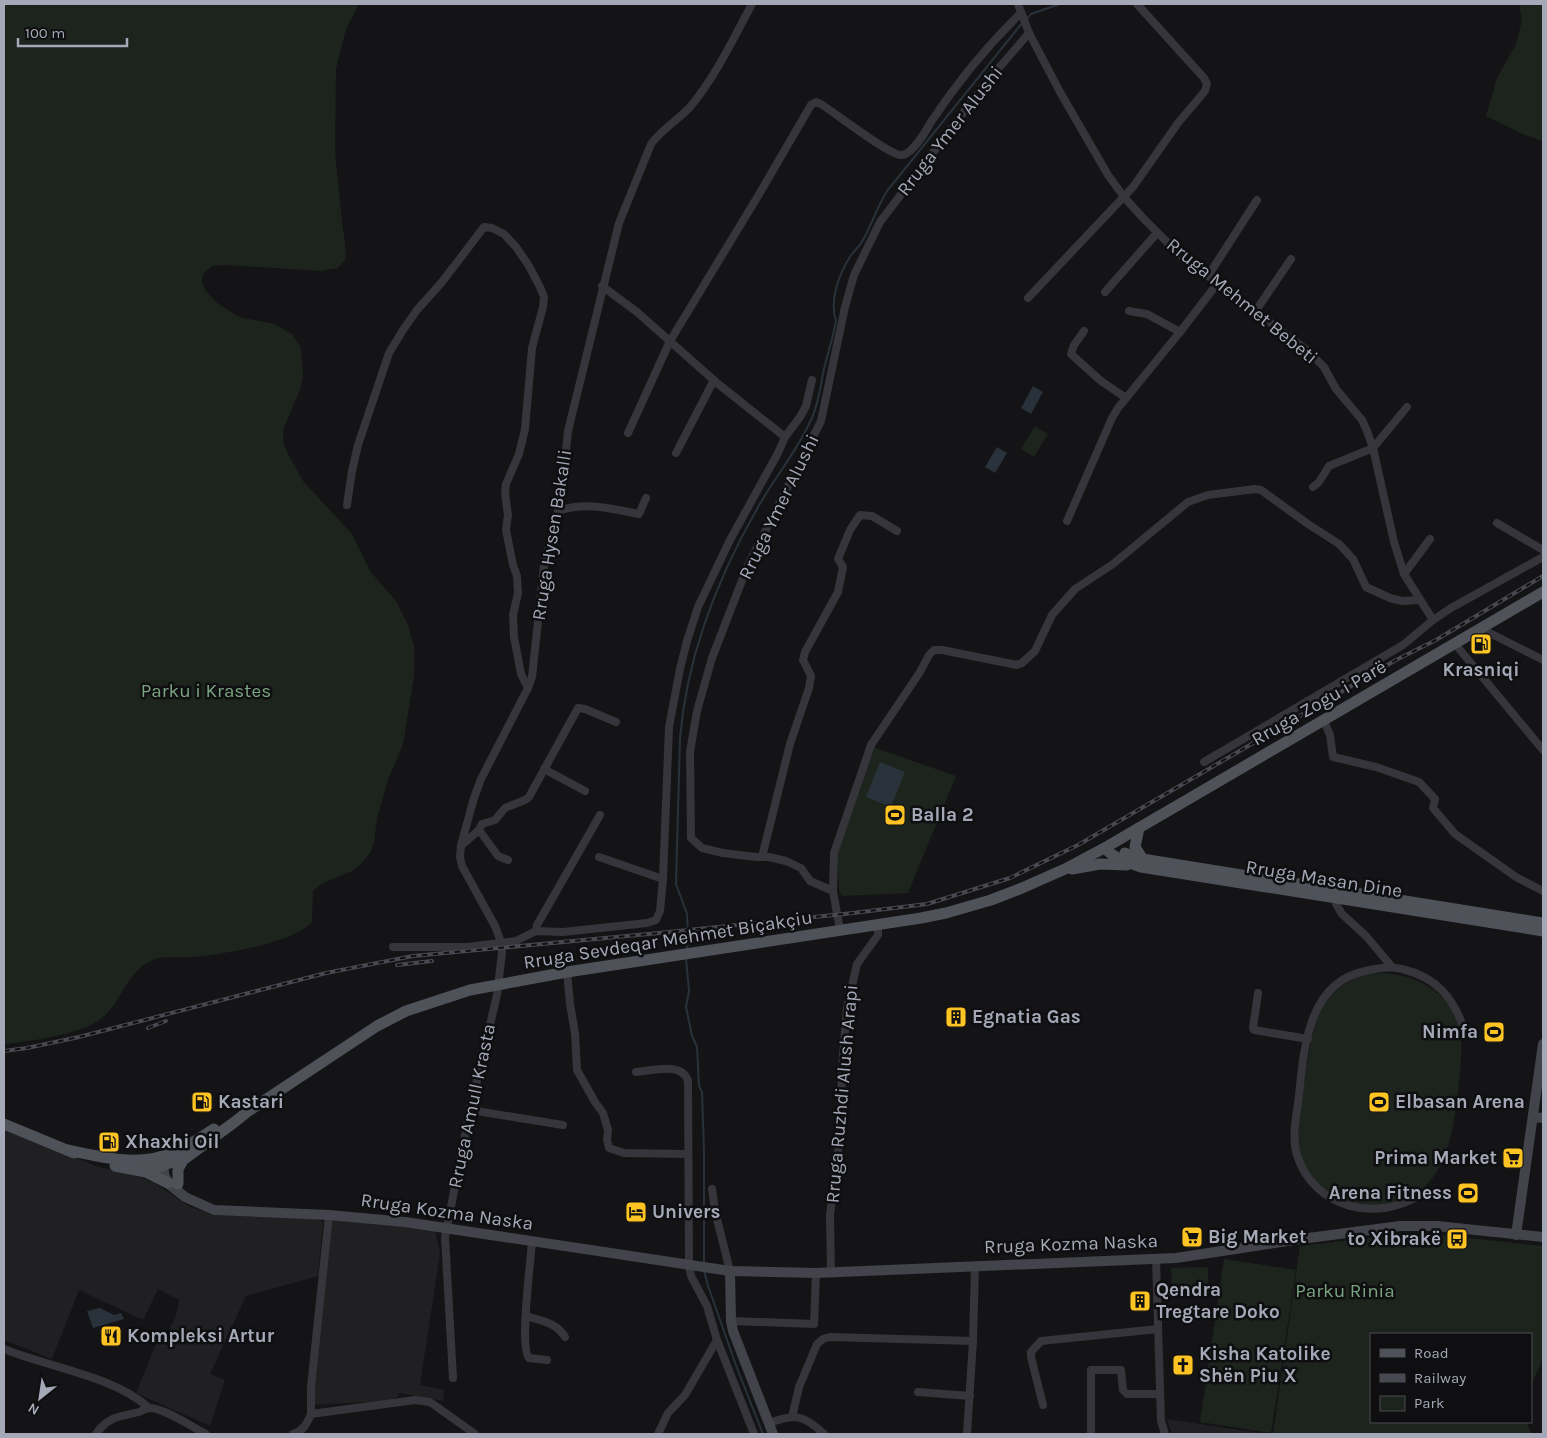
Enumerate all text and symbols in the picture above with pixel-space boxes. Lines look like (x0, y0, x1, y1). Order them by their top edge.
scale bar (18, 15, 126, 47)
text: 100 m (25, 24, 65, 42)
street label: Rruga Ymer Alushi (892, 62, 1008, 200)
street label: Rruga Mehmet Bebeti (1162, 233, 1322, 369)
street label: Rruga Ymer Alushi (734, 431, 824, 583)
street label: Rruga Hysen Bakalli (528, 448, 576, 622)
fuel station icon: Krasniqi (1469, 632, 1493, 656)
street label: Rruga Zogu i Parë (1248, 656, 1390, 750)
place label: Krasniqi (1443, 659, 1519, 681)
park label: Parku i Krastes (141, 680, 271, 702)
sports icon: Balla 2 (883, 803, 907, 827)
place label: Balla 2 (911, 804, 973, 826)
street label: Rruga Masan Dine (1244, 856, 1404, 902)
street label: Rruga Sevdeqar Mehmet Biçakçiu (522, 906, 814, 974)
street label: Rruga Ruzhdi Alush Arapi (821, 984, 863, 1204)
building icon: Egnatia Gas (944, 1005, 968, 1029)
place label: Egnatia Gas (972, 1006, 1081, 1028)
sports icon: Nimfa (1482, 1020, 1506, 1044)
place label: Nimfa (1422, 1021, 1478, 1043)
street label: Rruga Amull Krasta (444, 1022, 500, 1190)
fuel station icon: Kastari (190, 1090, 214, 1114)
sports icon: Elbasan Arena (1367, 1090, 1391, 1114)
place label: Kastari (218, 1091, 284, 1113)
place label: Elbasan Arena (1395, 1091, 1525, 1113)
fuel station icon: Xhaxhi Oil (97, 1130, 121, 1154)
place label: Xhaxhi Oil (125, 1131, 219, 1153)
supermarket icon: Prima Market (1501, 1146, 1525, 1170)
place label: Prima Market (1374, 1147, 1497, 1169)
sports icon: Arena Fitness (1456, 1181, 1480, 1205)
place label: Arena Fitness (1329, 1182, 1452, 1204)
street label: Rruga Kozma Naska (359, 1189, 535, 1235)
hotel icon: Univers (624, 1200, 648, 1224)
place label: Univers (652, 1201, 721, 1223)
supermarket icon: Big Market (1180, 1225, 1204, 1249)
place label: Big Market (1208, 1226, 1306, 1248)
bus stop icon: to Xibrakë (1445, 1227, 1469, 1251)
place label: to Xibrakë (1347, 1228, 1441, 1250)
street label: Rruga Kozma Naska (984, 1230, 1158, 1258)
place label: Qendra Tregtare Doko (1156, 1279, 1280, 1323)
park label: Parku Rinia (1295, 1280, 1395, 1302)
building icon: Qendra Tregtare Doko (1128, 1289, 1152, 1313)
restaurant icon: Kompleksi Artur (99, 1324, 123, 1348)
place label: Kompleksi Artur (127, 1325, 275, 1347)
legend (1370, 1333, 1532, 1423)
place label: Kisha Katolike Shën Piu X (1199, 1343, 1331, 1387)
text: Road (1414, 1344, 1449, 1362)
church icon: Kisha Katolike Shën Piu X (1171, 1353, 1195, 1377)
text: Railway (1414, 1369, 1466, 1387)
north arrow (15, 1373, 65, 1423)
text: Park (1414, 1394, 1444, 1412)
text: N (25, 1399, 42, 1419)

